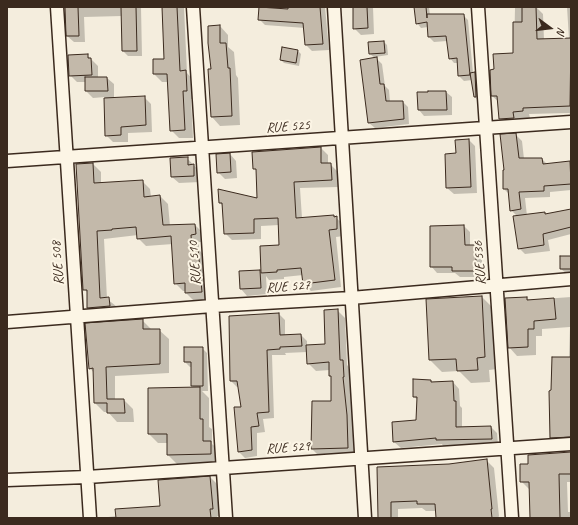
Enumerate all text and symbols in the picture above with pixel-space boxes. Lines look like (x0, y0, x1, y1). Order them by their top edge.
north arrow (530, 8, 570, 48)
text: N (554, 26, 569, 36)
street label: RUE 525 (265, 117, 311, 137)
street label: RUE 508 (48, 240, 68, 286)
street label: RUE 510 (185, 240, 205, 286)
street label: RUE 536 (470, 240, 490, 286)
street label: RUE 527 (265, 277, 311, 297)
street label: RUE 529 (265, 438, 311, 458)

